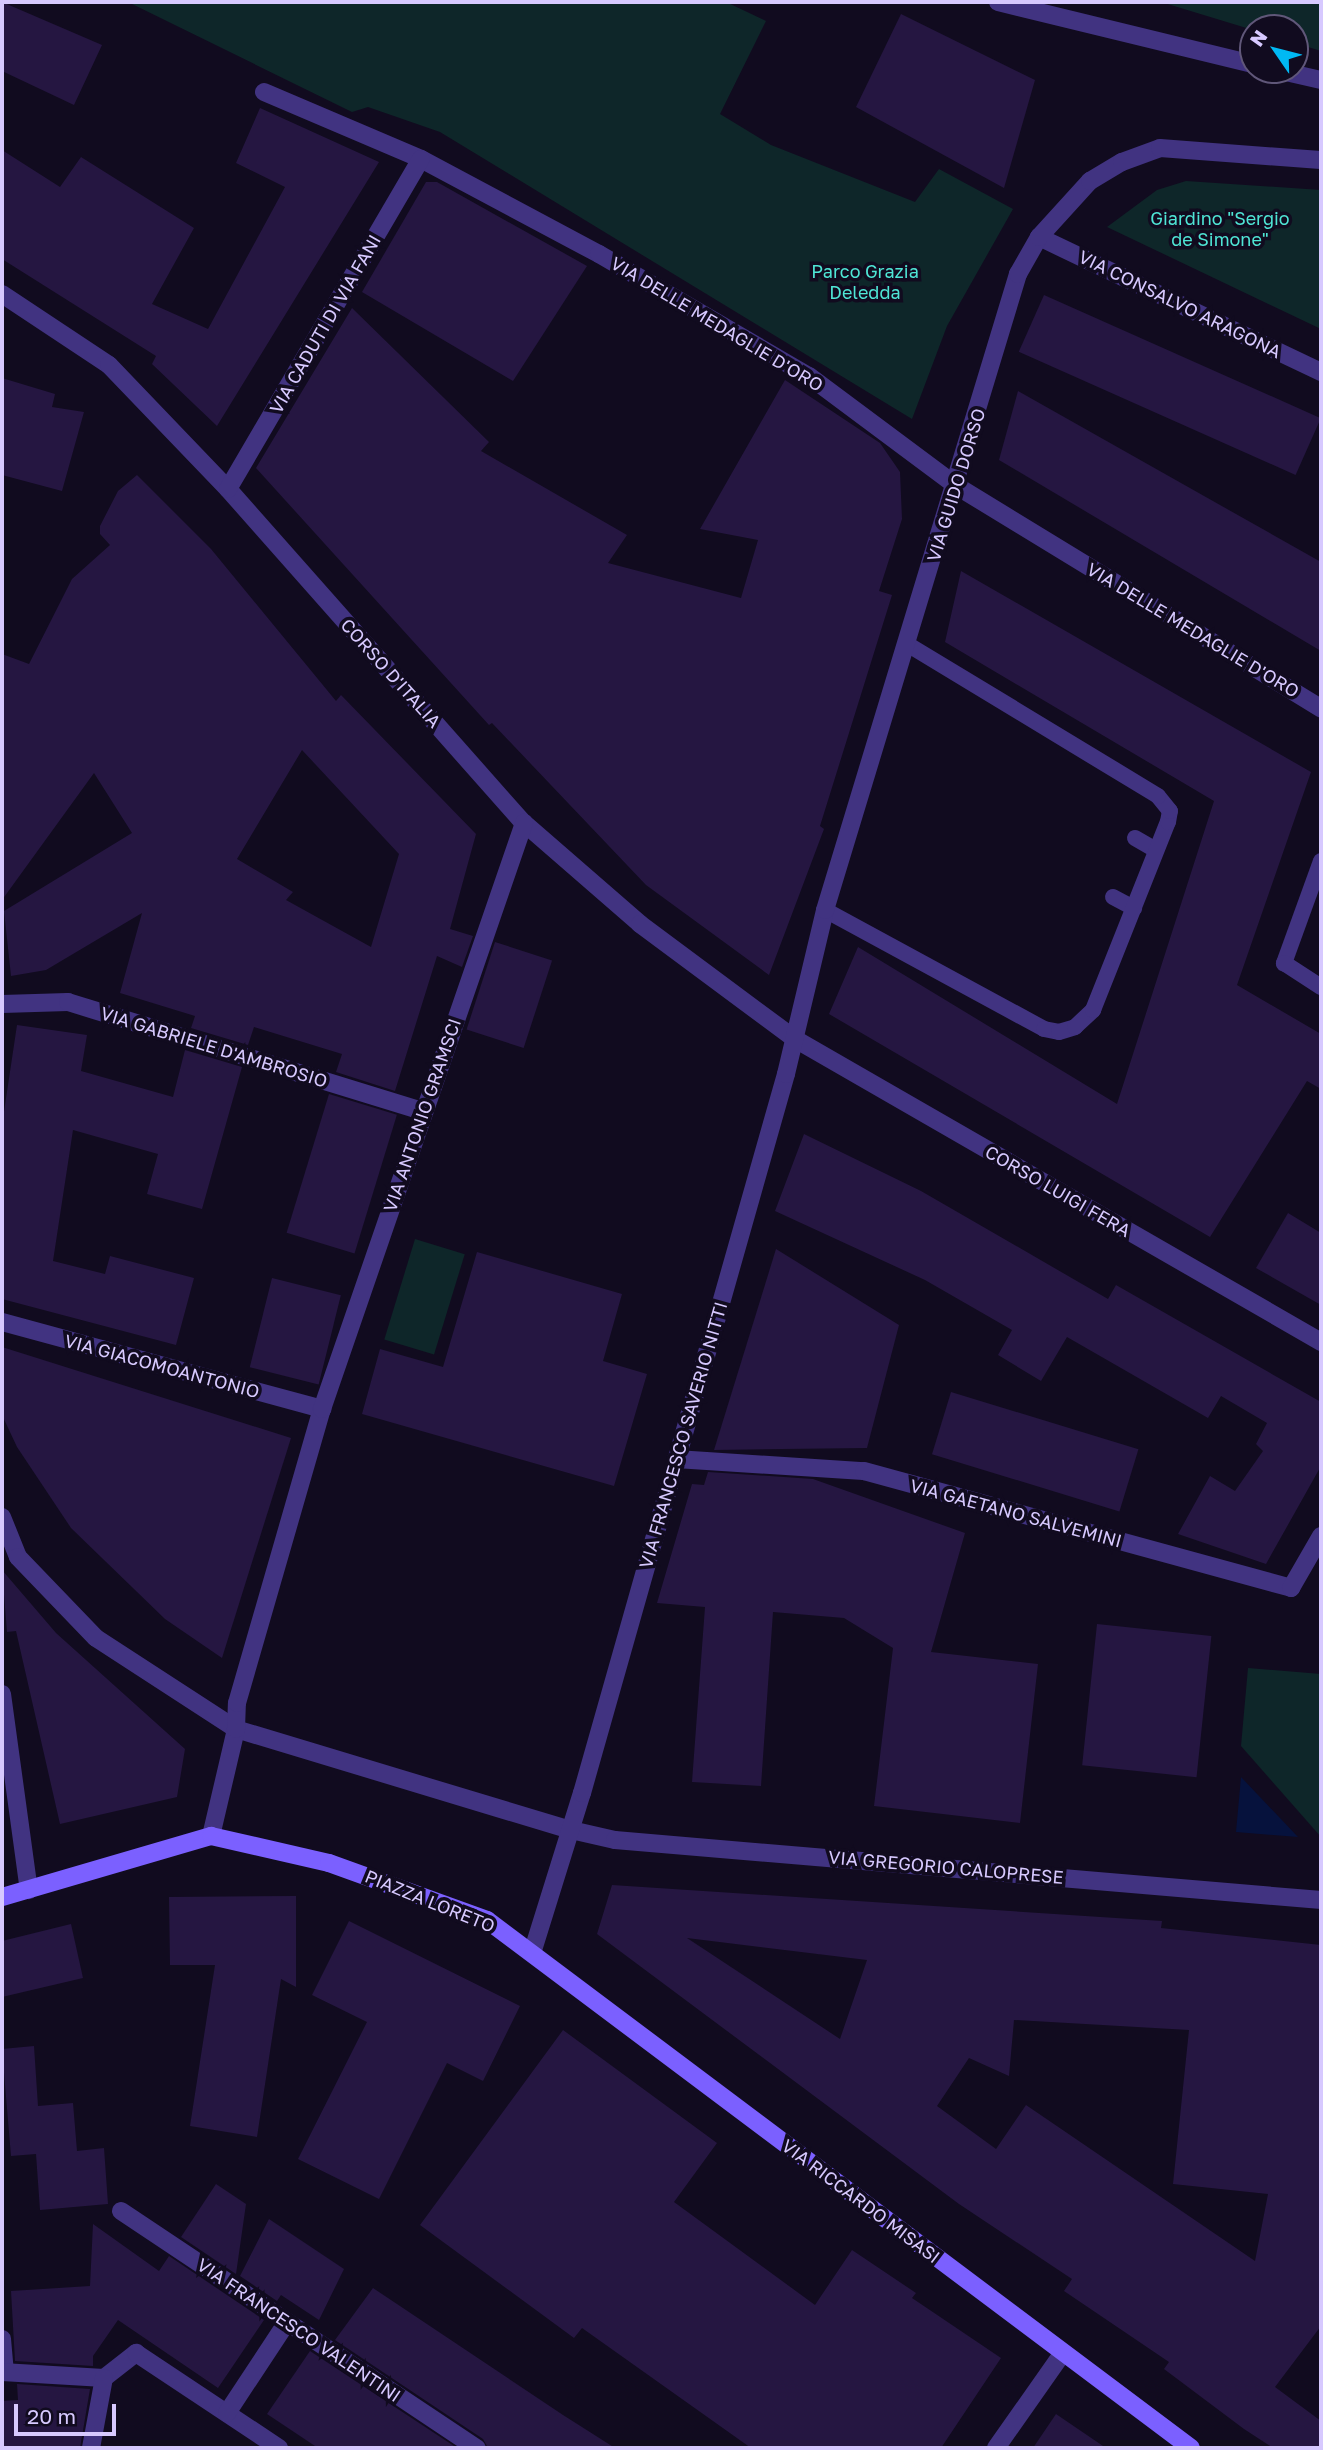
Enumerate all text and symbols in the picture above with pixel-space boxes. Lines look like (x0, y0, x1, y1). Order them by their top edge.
north arrow (1239, 14, 1309, 84)
text: N (1244, 25, 1272, 50)
park label: Giardino "Sergio de Simone" (1150, 208, 1290, 250)
street label: VIA CADUTI DI VIA FANI (265, 231, 385, 417)
street label: VIA CONSALVO ARAGONA (1075, 245, 1285, 363)
street label: VIA DELLE MEDAGLIE D'ORO (607, 252, 827, 396)
park label: Parco Grazia Deledda (811, 261, 919, 304)
street label: VIA GUIDO DORSO (922, 406, 990, 564)
street label: VIA DELLE MEDAGLIE D'ORO (1083, 558, 1303, 702)
street label: CORSO D'ITALIA (336, 614, 446, 732)
street label: VIA GABRIELE D'AMBROSIO (98, 1002, 330, 1092)
street label: VIA ANTONIO GRAMSCI (379, 1015, 465, 1215)
street label: CORSO LUIGI FERA (981, 1141, 1135, 1241)
street label: VIA FRANCESCO SAVERIO NITTI (635, 1299, 731, 1571)
street label: VIA GIACOMOANTONIO (62, 1330, 262, 1402)
street label: VIA GAETANO SALVEMINI (908, 1474, 1124, 1552)
street label: VIA GREGORIO CALOPRESE (827, 1846, 1065, 1888)
street label: PIAZZA LORETO (362, 1865, 498, 1937)
street label: VIA RICCARDO MISASI (778, 2134, 944, 2268)
street label: VIA FRANCESCO VALENTINI (193, 2254, 405, 2406)
scale bar (18, 2390, 119, 2434)
text: 20 m (27, 2403, 76, 2429)

